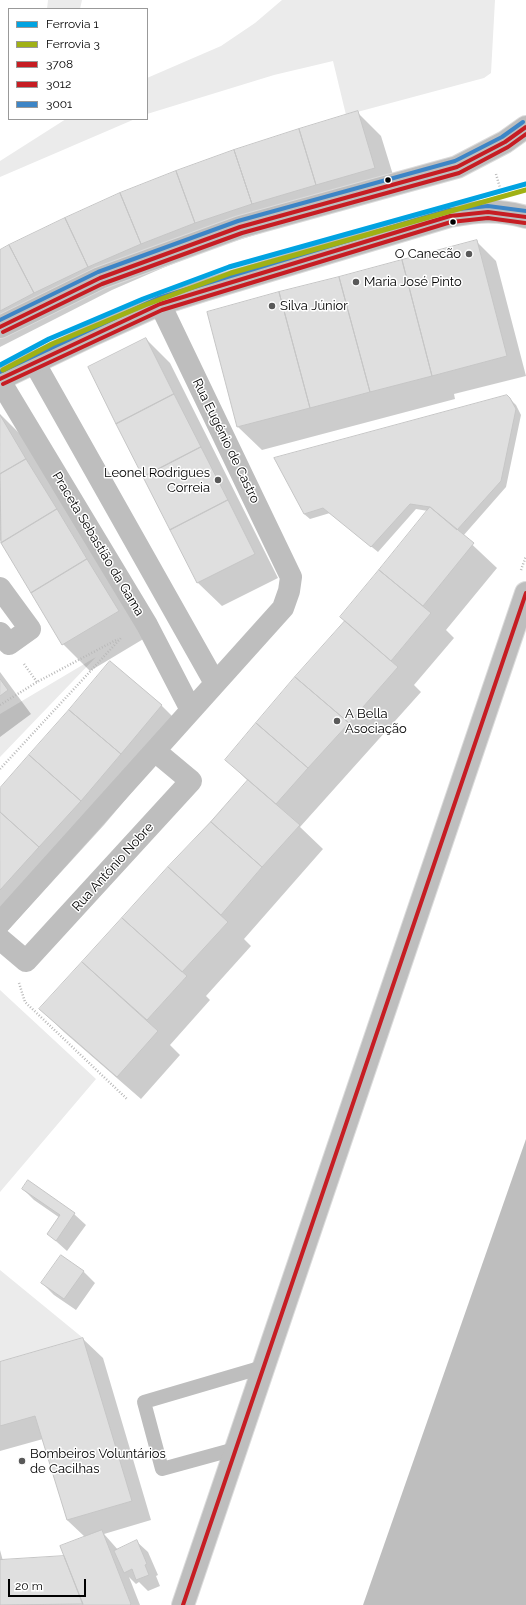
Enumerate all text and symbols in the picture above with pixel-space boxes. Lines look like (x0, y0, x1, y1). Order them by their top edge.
legend (8, 8, 148, 120)
text: Ferrovia 1 (46, 17, 99, 31)
text: Ferrovia 3 (46, 37, 100, 51)
text: 3708 (46, 57, 73, 71)
text: 3012 (46, 77, 71, 91)
text: 3001 (46, 97, 72, 111)
unlabelled marker (383, 175, 393, 185)
unlabelled marker (448, 217, 458, 227)
place label: O Canecão (395, 246, 461, 262)
marker: O Canecão (464, 249, 474, 259)
place label: Maria José Pinto (364, 274, 462, 290)
marker: Maria José Pinto (351, 277, 361, 287)
place label: Silva Júnior (280, 298, 348, 314)
marker: Silva Júnior (267, 301, 277, 311)
street label: Rua Eugénio de Castro (189, 376, 263, 506)
place label: Leonel Rodrigues Correia (104, 465, 210, 496)
street label: Praceta Sebastião da Gama (49, 469, 147, 619)
marker: Leonel Rodrigues Correia (213, 475, 223, 485)
place label: A Bella Asociação (345, 706, 407, 737)
marker: A Bella Asociação (332, 716, 342, 726)
street label: Rua António Nobre (69, 819, 157, 915)
place label: Bombeiros Voluntários de Cacilhas (30, 1446, 166, 1477)
marker: Bombeiros Voluntários de Cacilhas (17, 1456, 27, 1466)
scale bar (10, 1571, 88, 1597)
text: 20 m (15, 1579, 43, 1593)

